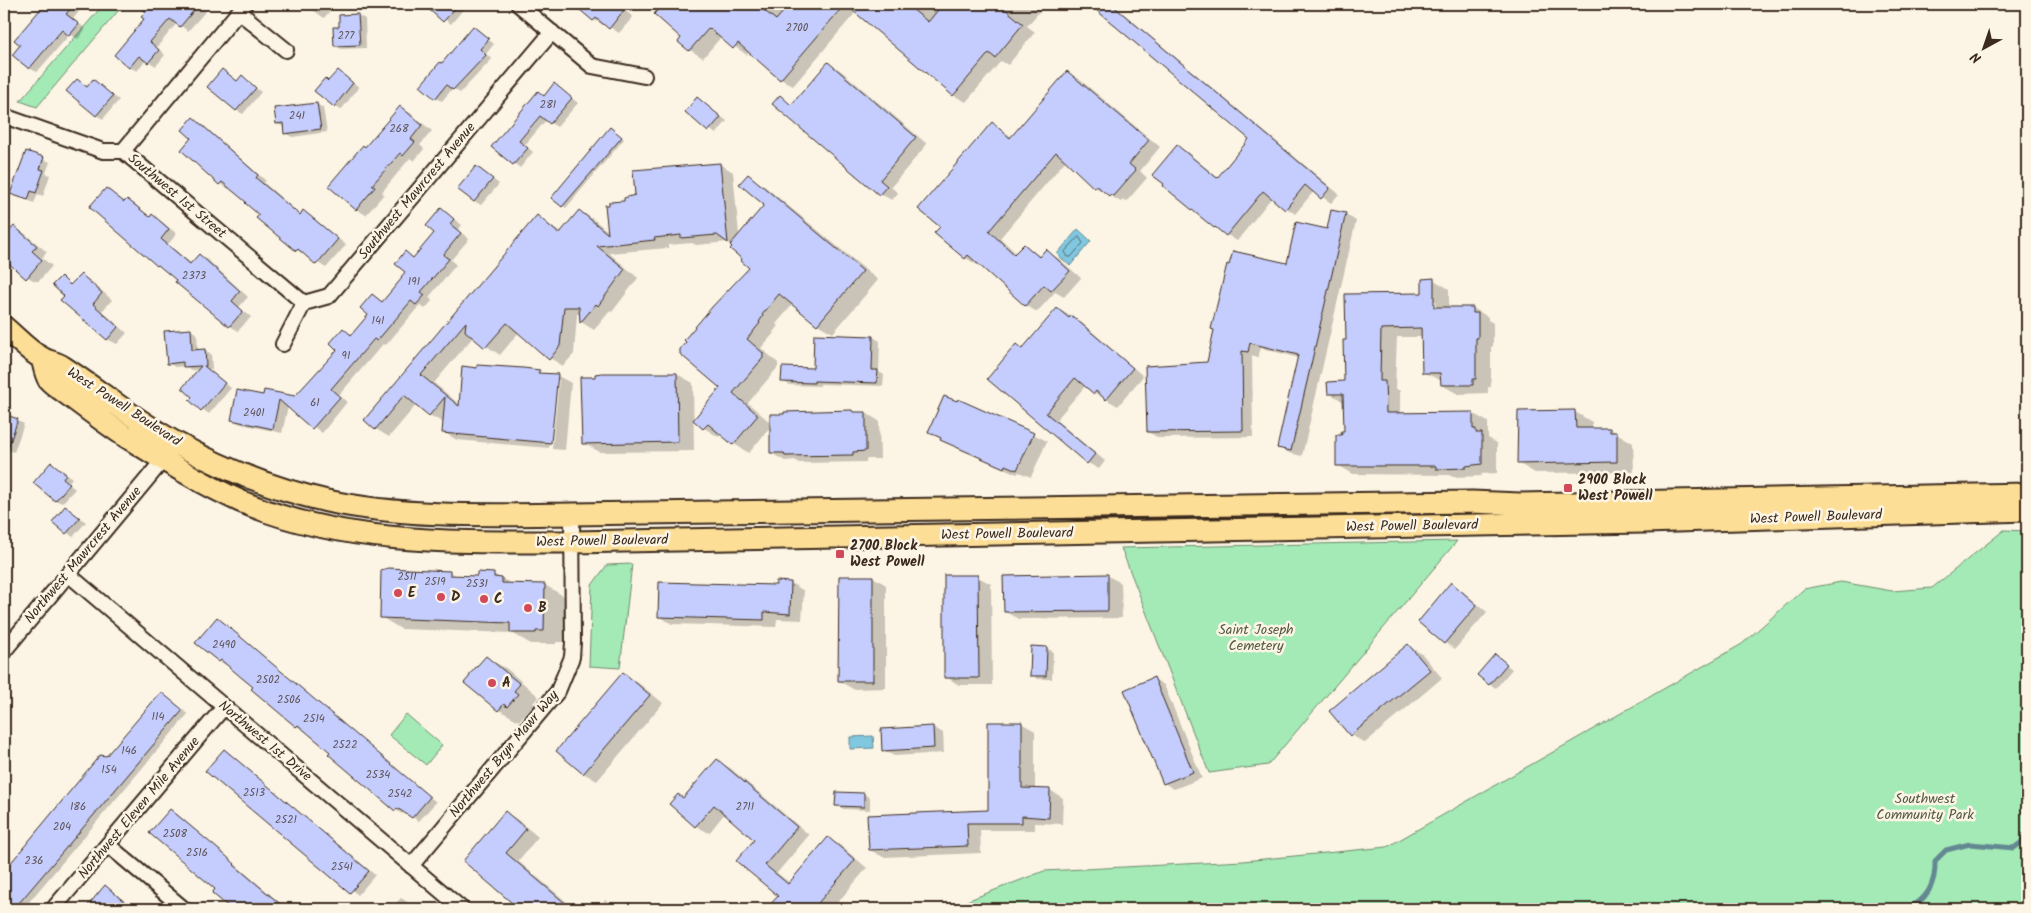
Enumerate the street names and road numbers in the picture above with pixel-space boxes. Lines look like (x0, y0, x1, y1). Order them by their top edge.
street label: Southwest Mawrcrest Avenue (353, 117, 482, 264)
street label: Southwest 1st Street (123, 148, 232, 244)
street label: West Powell Boulevard (63, 362, 186, 453)
street label: Northwest Mawrcrest Avenue (19, 481, 148, 628)
street label: West Powell Boulevard (1750, 504, 1883, 530)
street label: West Powell Boulevard (1346, 514, 1479, 538)
street label: West Powell Boulevard (941, 522, 1074, 546)
street label: West Powell Boulevard (536, 529, 669, 553)
street label: Northwest Bryn Mawr Way (444, 685, 564, 823)
street label: Northwest 1st Drive (213, 695, 317, 787)
street label: Northwest Eleven Mile Avenue (73, 731, 206, 884)

